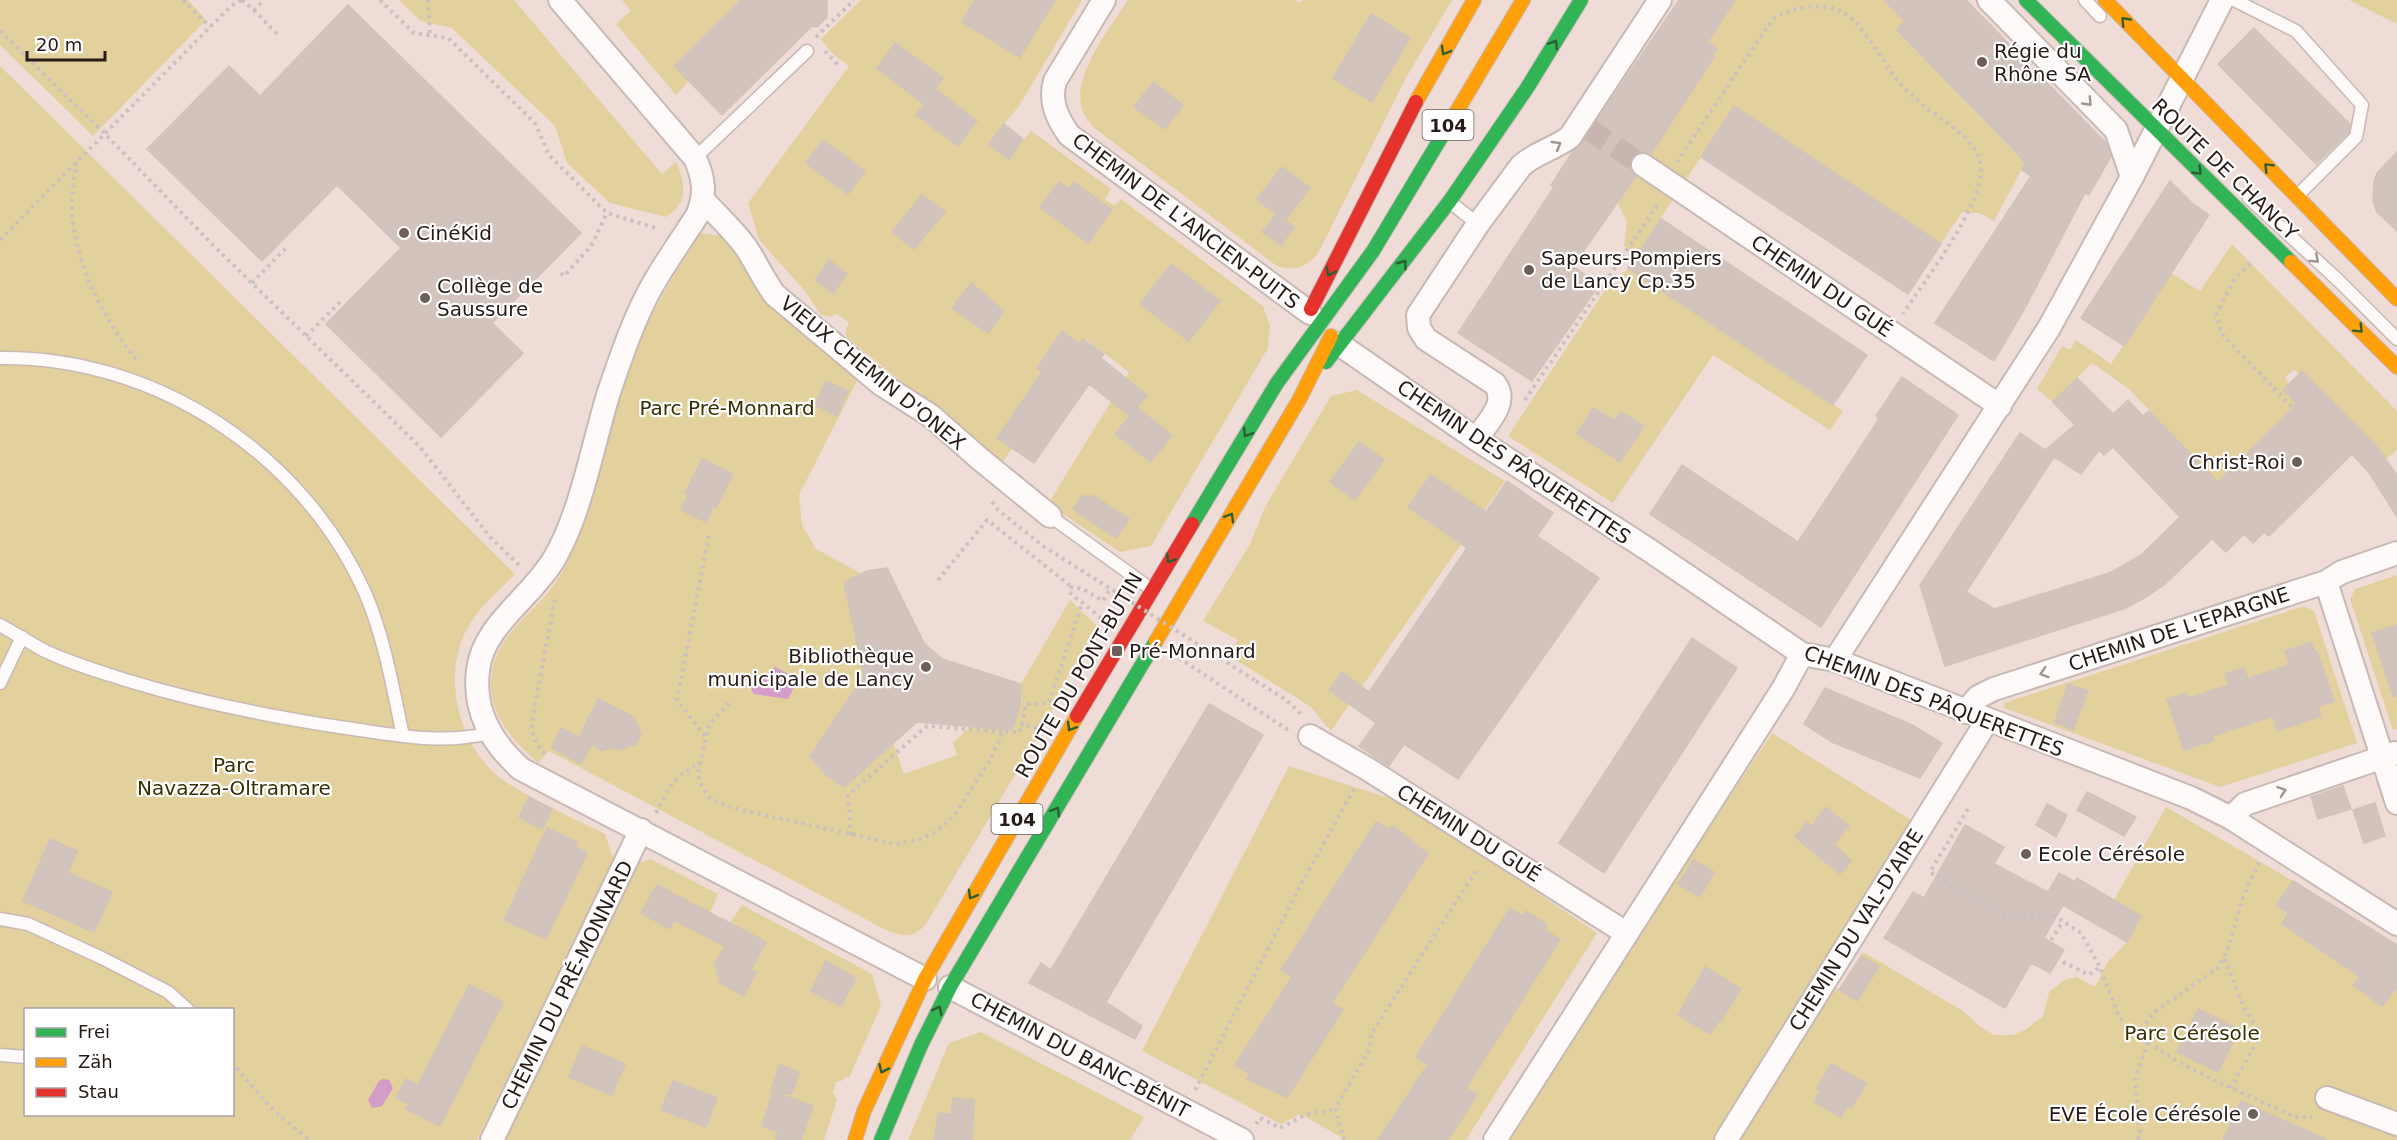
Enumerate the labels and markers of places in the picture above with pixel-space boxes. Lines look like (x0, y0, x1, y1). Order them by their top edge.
place label: Régie du Rhône SA (1994, 39, 2091, 86)
marker: Régie du Rhône SA (1975, 55, 1989, 69)
place label: CinéKid (416, 221, 492, 245)
marker: CinéKid (397, 226, 411, 240)
place label: Sapeurs-Pompiers de Lancy Cp.35 (1541, 246, 1722, 293)
marker: Sapeurs-Pompiers de Lancy Cp.35 (1522, 263, 1536, 277)
place label: Collège de Saussure (437, 274, 543, 321)
marker: Collège de Saussure (418, 291, 432, 305)
place label: Christ-Roi (2188, 450, 2285, 474)
marker: Christ-Roi (2290, 455, 2304, 469)
place label: Pré-Monnard (1129, 639, 1256, 663)
place label: Bibliothèque municipale de Lancy (708, 644, 914, 691)
marker: Pré-Monnard (1110, 644, 1124, 658)
marker: Bibliothèque municipale de Lancy (919, 660, 933, 674)
place label: Ecole Cérésole (2038, 842, 2185, 866)
marker: Ecole Cérésole (2019, 847, 2033, 861)
place label: EVE École Cérésole (2049, 1102, 2241, 1126)
marker: EVE École Cérésole (2246, 1107, 2260, 1121)

